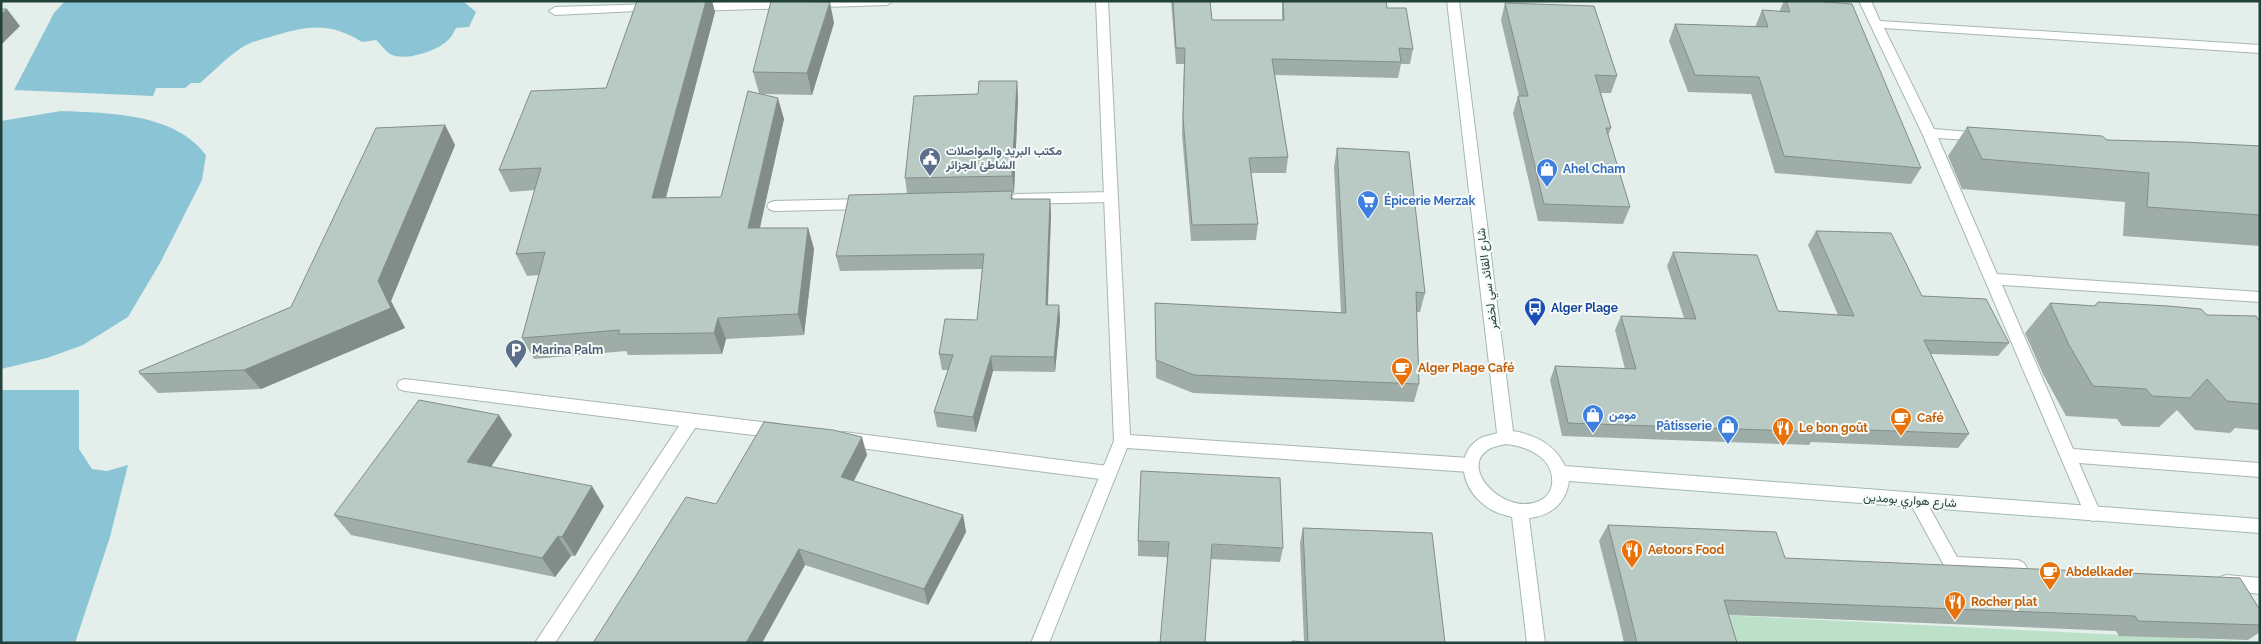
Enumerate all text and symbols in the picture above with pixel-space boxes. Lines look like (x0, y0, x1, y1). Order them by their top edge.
place label: مكتب البريد والمواصلات الشاطئ الجزائر (945, 144, 1062, 173)
public building icon: مكتب البريد والمواصلات الشاطئ الجزائر (918, 146, 942, 177)
shop icon: Ahel Cham (1535, 157, 1559, 188)
place label: Ahel Cham (1563, 162, 1625, 176)
supermarket icon: Épicerie Merzak (1356, 189, 1380, 220)
place label: Épicerie Merzak (1384, 193, 1475, 208)
street label: شارع القائد سي لخضر (1474, 227, 1503, 332)
bus stop icon: Alger Plage (1523, 296, 1547, 327)
place label: Alger Plage (1551, 301, 1618, 315)
parking icon: Marina Palm (504, 338, 528, 369)
place label: Marina Palm (532, 343, 603, 357)
cafe icon: Alger Plage Café (1390, 356, 1414, 387)
place label: Alger Plage Café (1418, 361, 1514, 375)
shop icon: مومن (1581, 403, 1605, 434)
cafe icon: Café (1889, 406, 1913, 437)
place label: مومن (1609, 408, 1637, 423)
place label: Café (1917, 411, 1944, 425)
shop icon: Pâtisserie (1716, 414, 1740, 445)
restaurant icon: Le bon goût (1771, 416, 1795, 447)
place label: Pâtisserie (1656, 419, 1712, 433)
place label: Le bon goût (1799, 421, 1868, 435)
street label: شارع هواري بومدين (1863, 490, 1957, 513)
restaurant icon: Aetoors Food (1620, 538, 1644, 569)
place label: Aetoors Food (1648, 543, 1725, 557)
cafe icon: Abdelkader (2038, 560, 2062, 591)
place label: Abdelkader (2066, 565, 2134, 579)
restaurant icon: Rocher plat (1943, 590, 1967, 621)
place label: Rocher plat (1971, 595, 2038, 609)

